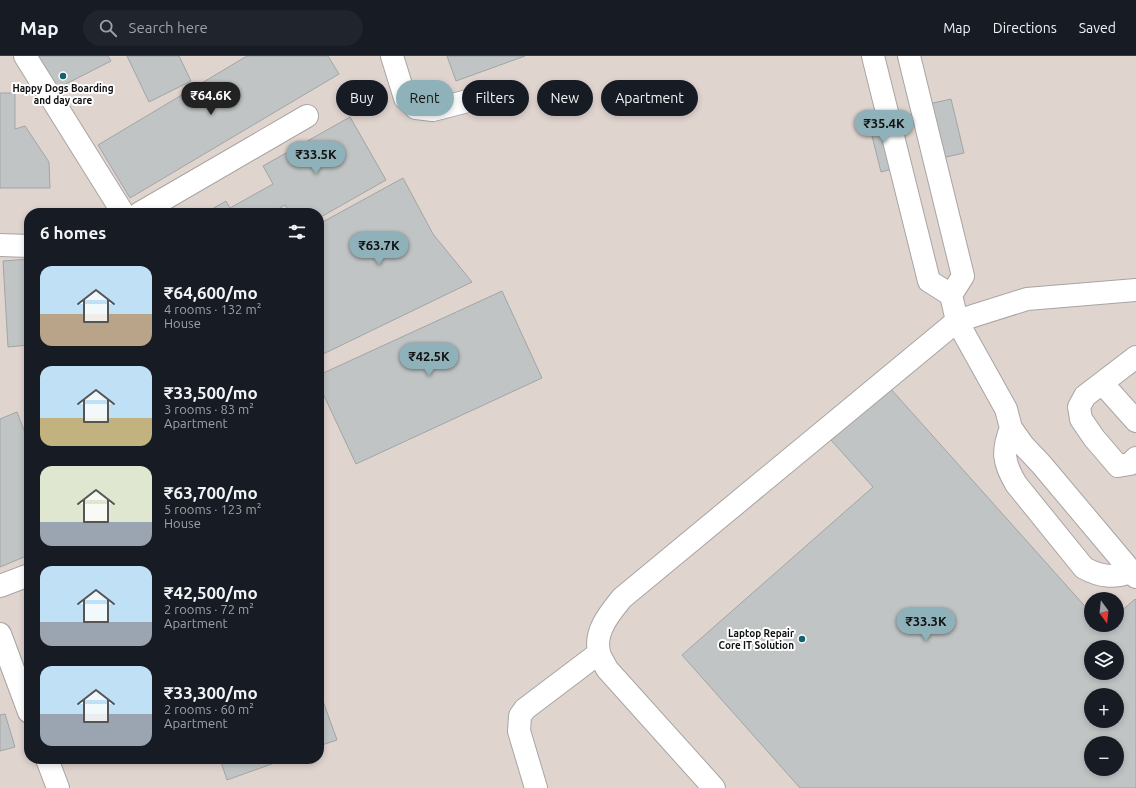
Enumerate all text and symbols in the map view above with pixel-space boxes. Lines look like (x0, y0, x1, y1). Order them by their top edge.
search box (83, 10, 363, 46)
text: Map (20, 17, 59, 39)
icon: search (97, 17, 119, 39)
text: Search here (129, 19, 208, 36)
text: Map (943, 20, 971, 36)
text: Directions (993, 20, 1057, 36)
text: Saved (1079, 20, 1116, 36)
marker: Happy Dogs Boarding and day care (58, 71, 68, 81)
chip: Buy (336, 80, 388, 116)
chip: Rent (396, 80, 454, 116)
chip: Filters (462, 80, 529, 116)
chip: New (537, 80, 593, 116)
chip: Apartment (601, 80, 698, 116)
pin: ₹64.6K (178, 82, 244, 116)
place label: Happy Dogs Boarding and day care (12, 83, 114, 106)
text: ₹64.6K (190, 88, 232, 102)
pin: ₹35.4K (851, 110, 917, 144)
text: ₹35.4K (863, 116, 905, 130)
pin: ₹33.5K (283, 141, 349, 175)
text: ₹33.5K (295, 147, 337, 161)
icon: filters (286, 221, 308, 243)
text: 6 homes (40, 223, 106, 242)
pin: ₹63.7K (346, 232, 412, 266)
text: ₹63.7K (358, 238, 400, 252)
icon: home (72, 282, 120, 330)
text: ₹64,600/mo (164, 283, 258, 302)
text: 4 rooms · 132 m² (164, 302, 261, 316)
text: House (164, 316, 201, 330)
pin: ₹42.5K (396, 343, 462, 377)
text: ₹42.5K (408, 349, 450, 363)
icon: home (72, 382, 120, 430)
text: ₹33,500/mo (164, 383, 258, 402)
text: 3 rooms · 83 m² (164, 402, 254, 416)
text: Apartment (164, 416, 228, 430)
icon: home (72, 482, 120, 530)
text: ₹63,700/mo (164, 483, 258, 502)
text: 5 rooms · 123 m² (164, 502, 261, 516)
text: House (164, 516, 201, 530)
icon: home (72, 582, 120, 630)
text: ₹42,500/mo (164, 583, 258, 602)
north arrow (1084, 592, 1124, 632)
map controls (1084, 592, 1124, 776)
text: 2 rooms · 72 m² (164, 602, 254, 616)
pin: ₹33.3K (893, 608, 959, 642)
text: ₹33.3K (905, 614, 947, 628)
text: Apartment (164, 616, 228, 630)
place label: Laptop Repair Core IT Solution (719, 628, 795, 651)
marker: Laptop Repair Core IT Solution (797, 634, 807, 644)
button: layers (1084, 640, 1124, 680)
icon: home (72, 682, 120, 730)
text: ₹33,300/mo (164, 683, 258, 702)
button: + (1084, 688, 1124, 728)
text: 2 rooms · 60 m² (164, 702, 254, 716)
text: Apartment (164, 716, 228, 730)
button: − (1084, 736, 1124, 776)

